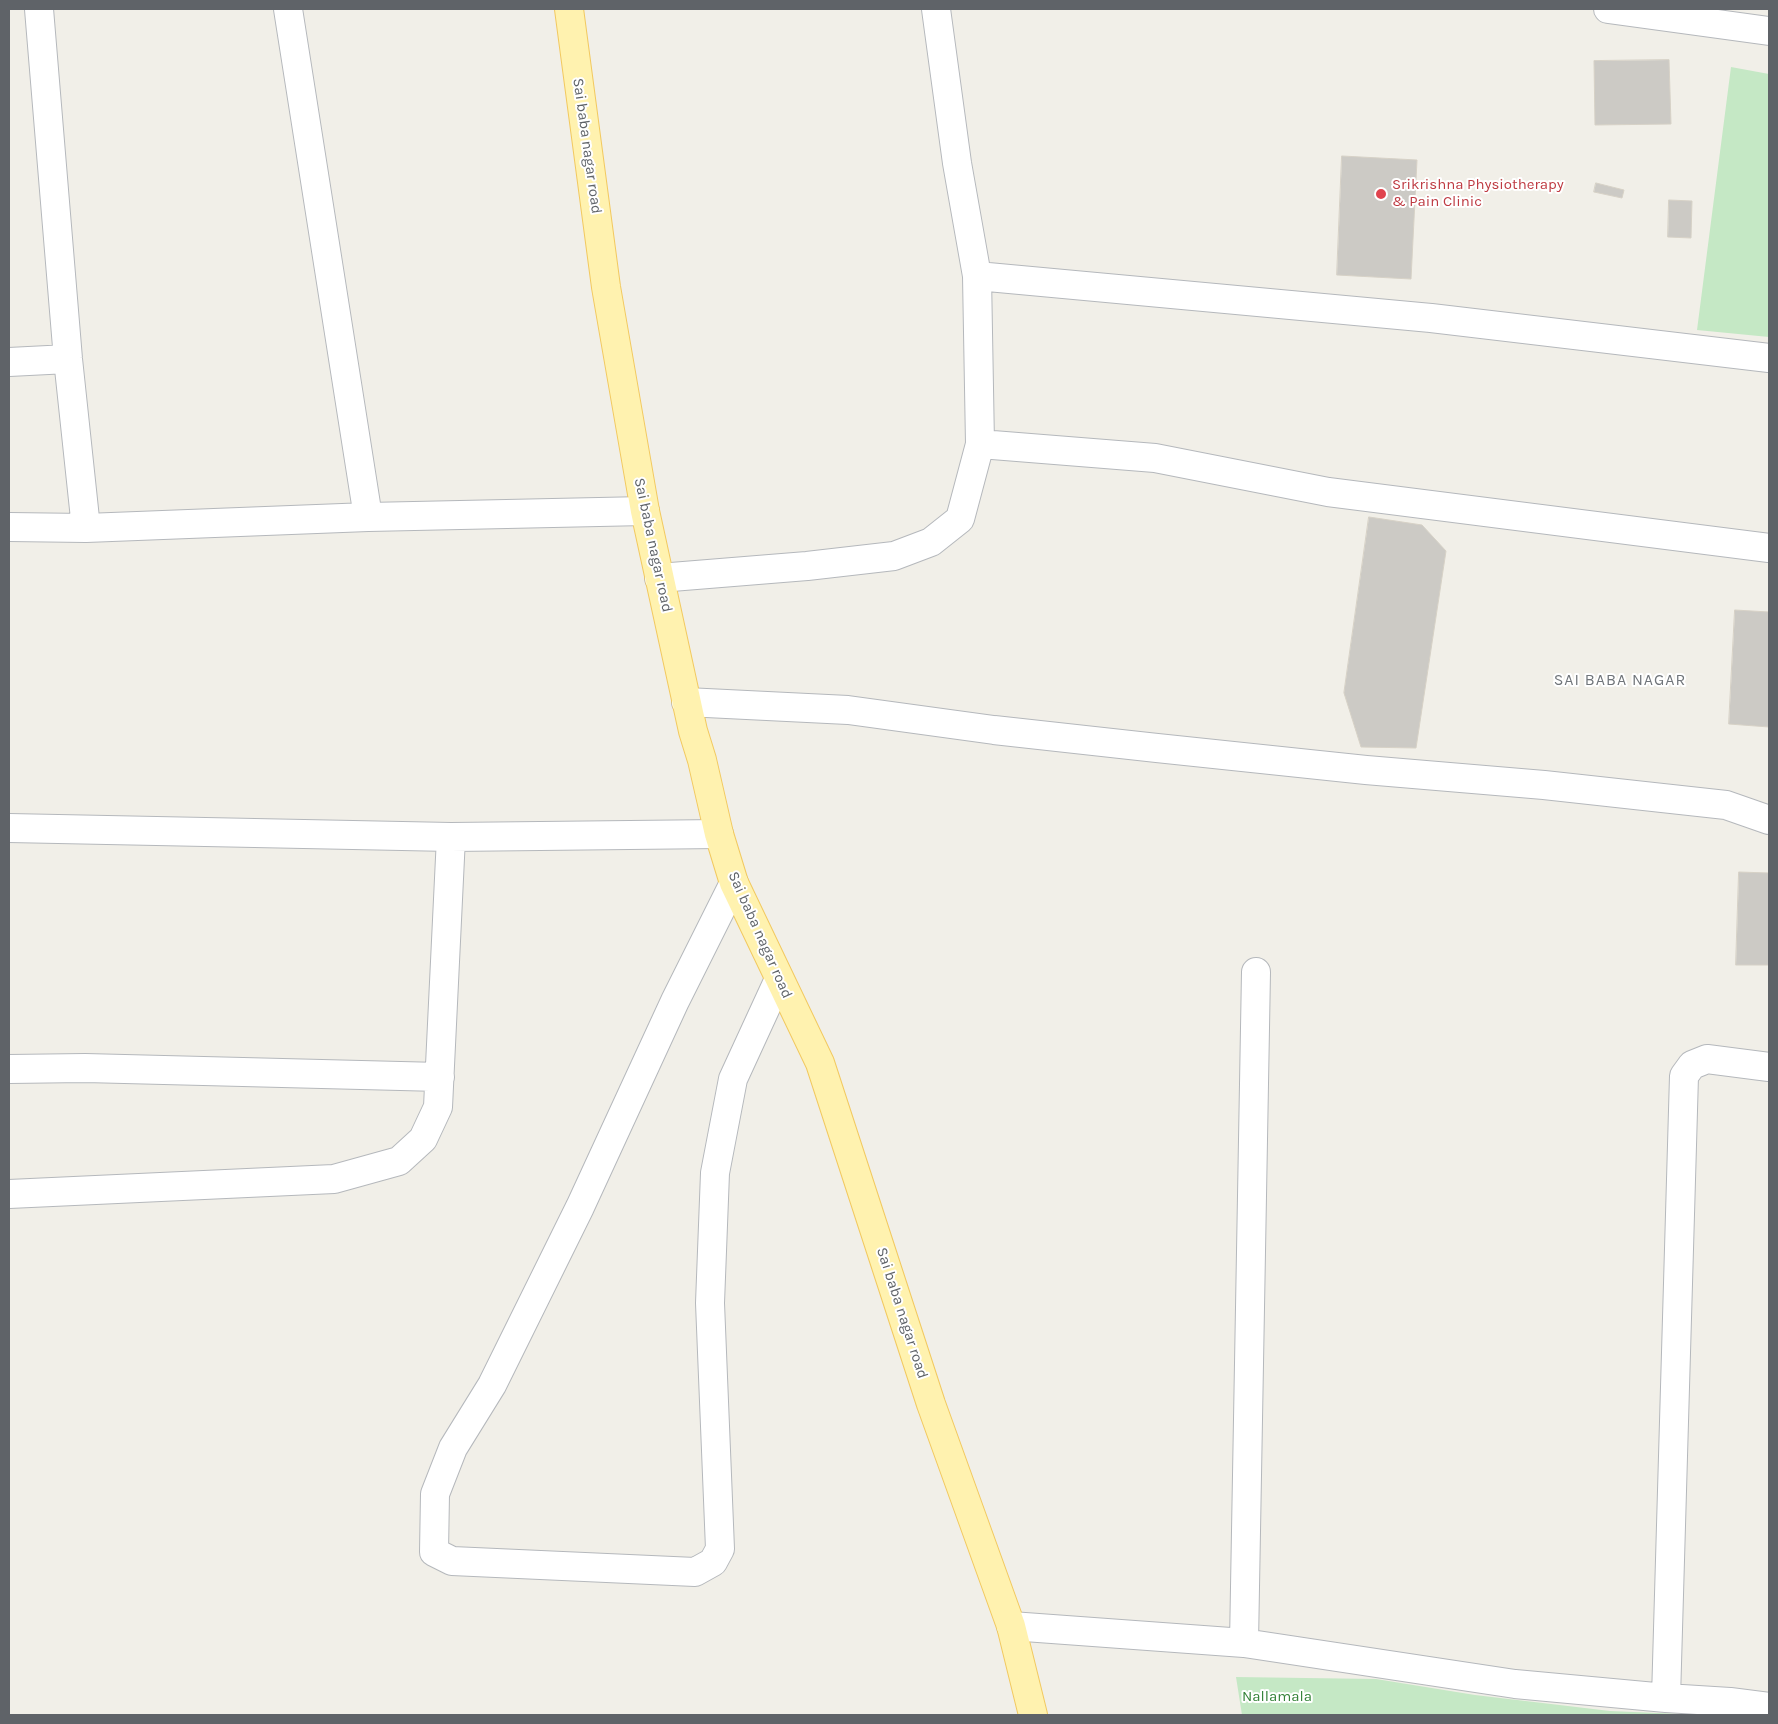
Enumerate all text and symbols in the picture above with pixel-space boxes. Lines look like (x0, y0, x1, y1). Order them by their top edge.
street label: Sai baba nagar road (569, 77, 605, 215)
place label: Srikrishna Physiotherapy & Pain Clinic (1392, 176, 1564, 211)
marker: Srikrishna Physiotherapy & Pain Clinic (1374, 187, 1388, 201)
street label: Sai baba nagar road (630, 476, 676, 614)
district label: SAI BABA NAGAR (1552, 670, 1688, 690)
street label: Sai baba nagar road (724, 869, 796, 1001)
street label: Sai baba nagar road (872, 1245, 932, 1381)
park label: Nallamala (1242, 1688, 1312, 1706)

